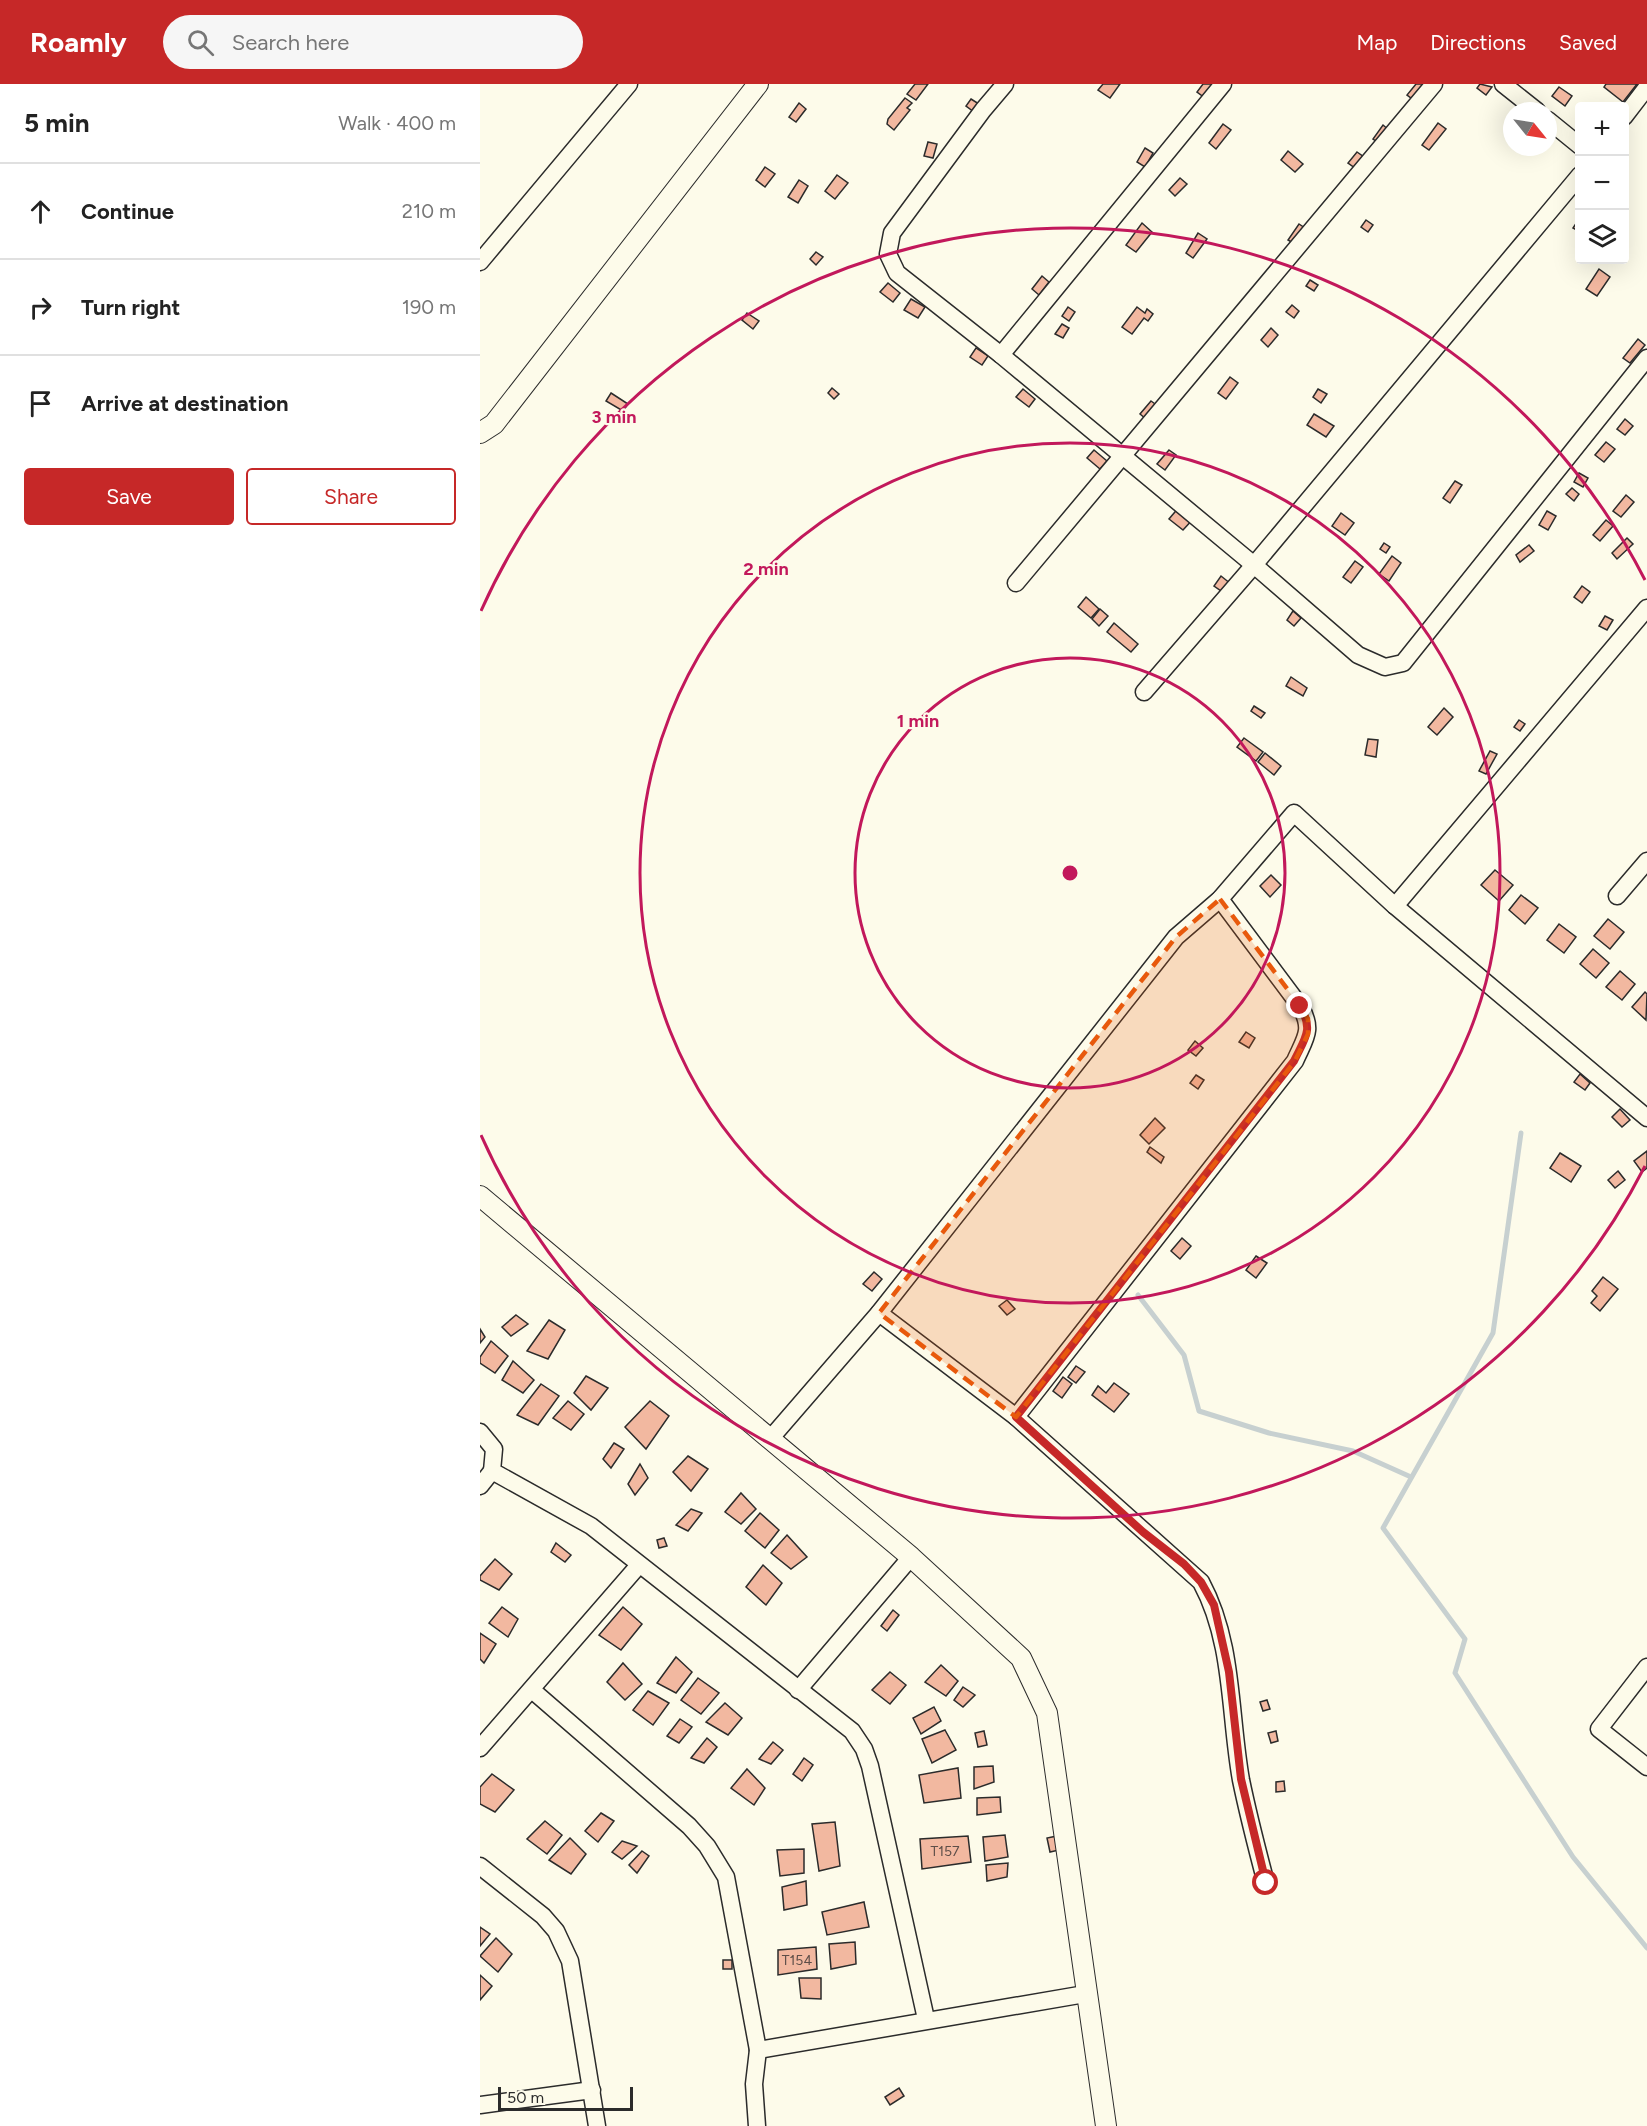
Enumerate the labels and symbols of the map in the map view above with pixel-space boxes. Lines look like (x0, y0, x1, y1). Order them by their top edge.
north arrow (1503, 102, 1557, 156)
text: 3 min (592, 406, 636, 428)
text: 2 min (743, 558, 789, 580)
text: 1 min (897, 710, 939, 732)
centre of rings (1060, 863, 1080, 883)
route end (1286, 992, 1312, 1018)
house number: T157 (930, 1843, 960, 1860)
route start (1252, 1869, 1278, 1895)
house number: T154 (782, 1952, 812, 1969)
scale bar (498, 2084, 633, 2112)

